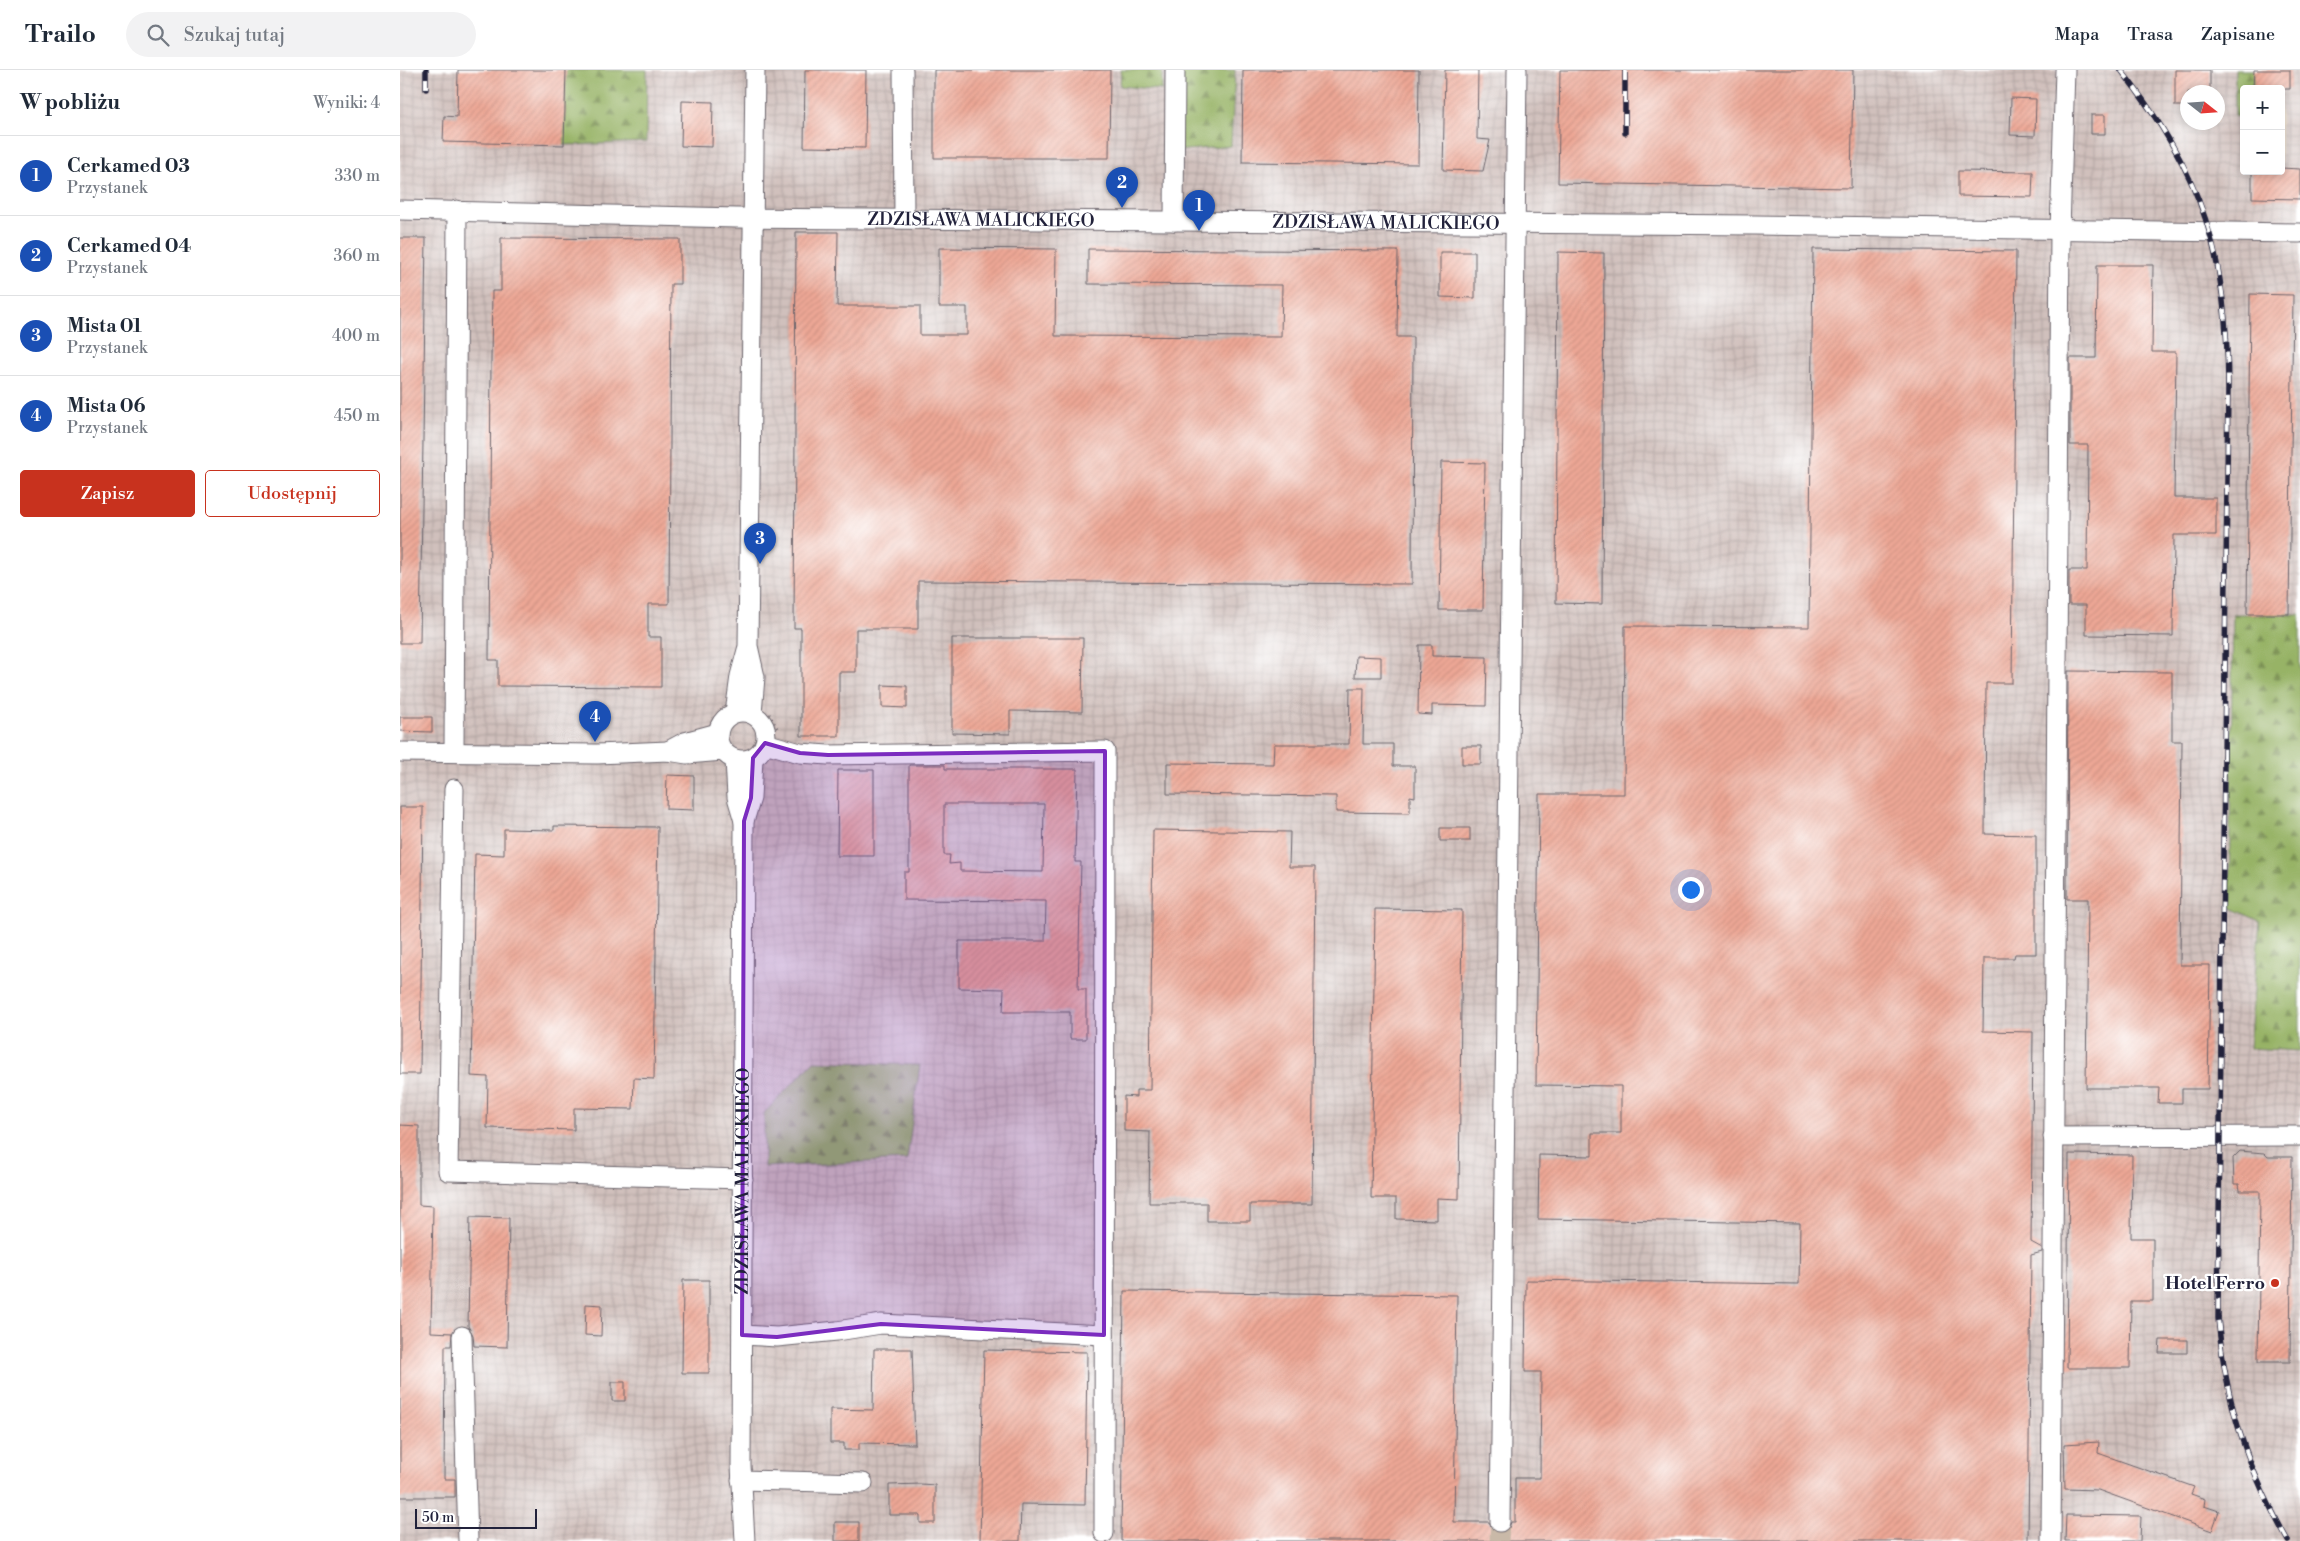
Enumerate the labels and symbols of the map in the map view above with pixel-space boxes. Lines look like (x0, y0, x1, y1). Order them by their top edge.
north arrow (2180, 85, 2225, 130)
pin: 2 (1106, 167, 1138, 208)
pin: 1 (1183, 190, 1215, 231)
street label: ZDZISŁAWA MALICKIEGO (867, 208, 1095, 232)
street label: ZDZISŁAWA MALICKIEGO (1272, 211, 1500, 235)
pin: 3 (744, 523, 776, 564)
pin: 4 (579, 701, 611, 742)
your location (1678, 877, 1704, 903)
street label: ZDZISŁAWA MALICKIEGO (731, 1067, 755, 1295)
place label: Hotel Ferro (2165, 1272, 2265, 1295)
marker: Hotel Ferro (2269, 1277, 2281, 1289)
scale bar (415, 1506, 538, 1529)

